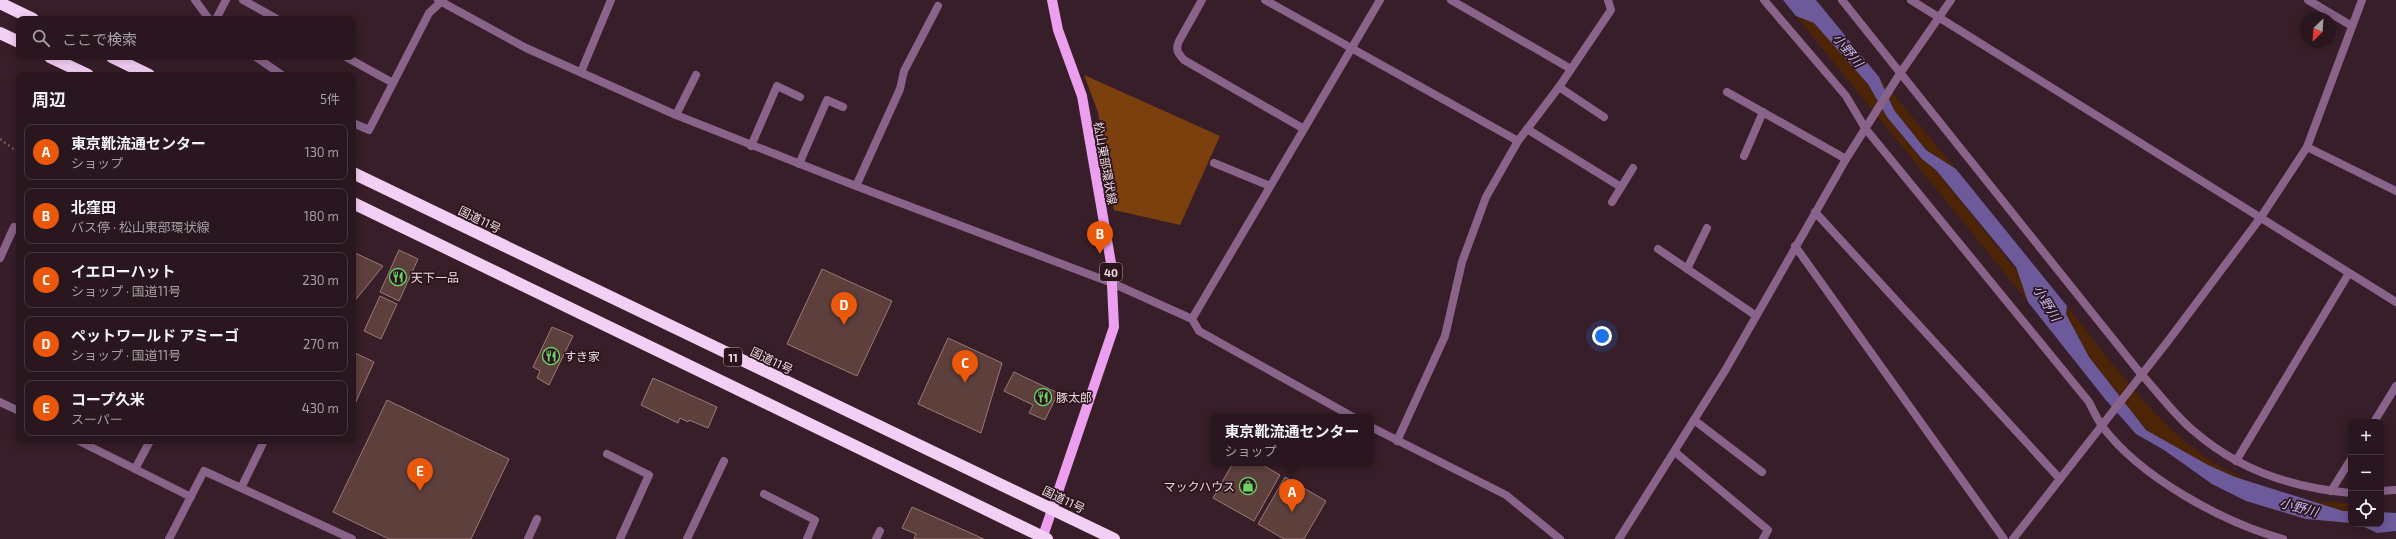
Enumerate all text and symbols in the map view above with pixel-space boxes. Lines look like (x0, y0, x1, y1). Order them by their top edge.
north arrow (2300, 12, 2336, 48)
search box (16, 16, 356, 60)
icon: search (30, 27, 52, 49)
text: ここで検索 (62, 30, 137, 48)
water label: 小野川 (1829, 30, 1868, 72)
text: 周辺 (32, 89, 66, 109)
text: 5件 (320, 91, 340, 107)
street label: 松山東部環状線 (1092, 120, 1120, 206)
text: 東京靴流通センター (71, 134, 206, 152)
text: A (42, 144, 50, 160)
text: 130 m (304, 144, 339, 160)
text: ショップ (71, 155, 123, 171)
text: 北窪田 (71, 198, 116, 216)
street label: 国道11号 (456, 203, 504, 235)
text: B (42, 208, 50, 224)
text: 180 m (304, 208, 339, 224)
text: バス停 · 松山東部環状線 (71, 219, 210, 235)
pin: B (1087, 221, 1113, 254)
text: イエローハット (71, 262, 176, 280)
road number: 40 (1100, 263, 1122, 281)
restaurant icon: 天下一品 (388, 267, 408, 287)
place label: 天下一品 (411, 270, 459, 284)
text: C (42, 272, 50, 288)
text: 230 m (302, 272, 339, 288)
water label: 小野川 (2030, 282, 2065, 325)
text: ショップ · 国道11号 (71, 283, 181, 299)
pin: D (831, 292, 857, 325)
text: ペットワールド アミーゴ (71, 326, 239, 344)
your location (1592, 326, 1612, 346)
text: D (42, 336, 50, 352)
text: 270 m (303, 336, 339, 352)
street label: 国道11号 (748, 344, 796, 376)
restaurant icon: すき家 (541, 346, 561, 366)
text: ショップ · 国道11号 (71, 347, 181, 363)
road number: 11 (724, 348, 742, 366)
place label: すき家 (564, 349, 600, 363)
pin: C (952, 350, 978, 383)
restaurant icon: 豚太郎 (1033, 387, 1053, 407)
text: コープ久米 (71, 390, 145, 408)
place label: 豚太郎 (1056, 390, 1092, 404)
text: E (42, 400, 50, 416)
text: 430 m (302, 400, 339, 416)
text: スーパー (71, 411, 123, 427)
popup (1210, 414, 1374, 466)
map controls (2348, 419, 2384, 527)
button: + (2348, 419, 2384, 455)
text: 東京靴流通センター (1224, 422, 1360, 440)
text: ショップ (1224, 443, 1277, 459)
button: − (2348, 455, 2384, 491)
pin: E (407, 458, 433, 491)
shop icon: マックハウス (1238, 476, 1258, 496)
place label: マックハウス (1164, 479, 1235, 493)
pin: A (1279, 479, 1305, 512)
street label: 国道11号 (1040, 483, 1088, 515)
button: locate (2348, 491, 2384, 527)
water label: 小野川 (2278, 494, 2322, 520)

